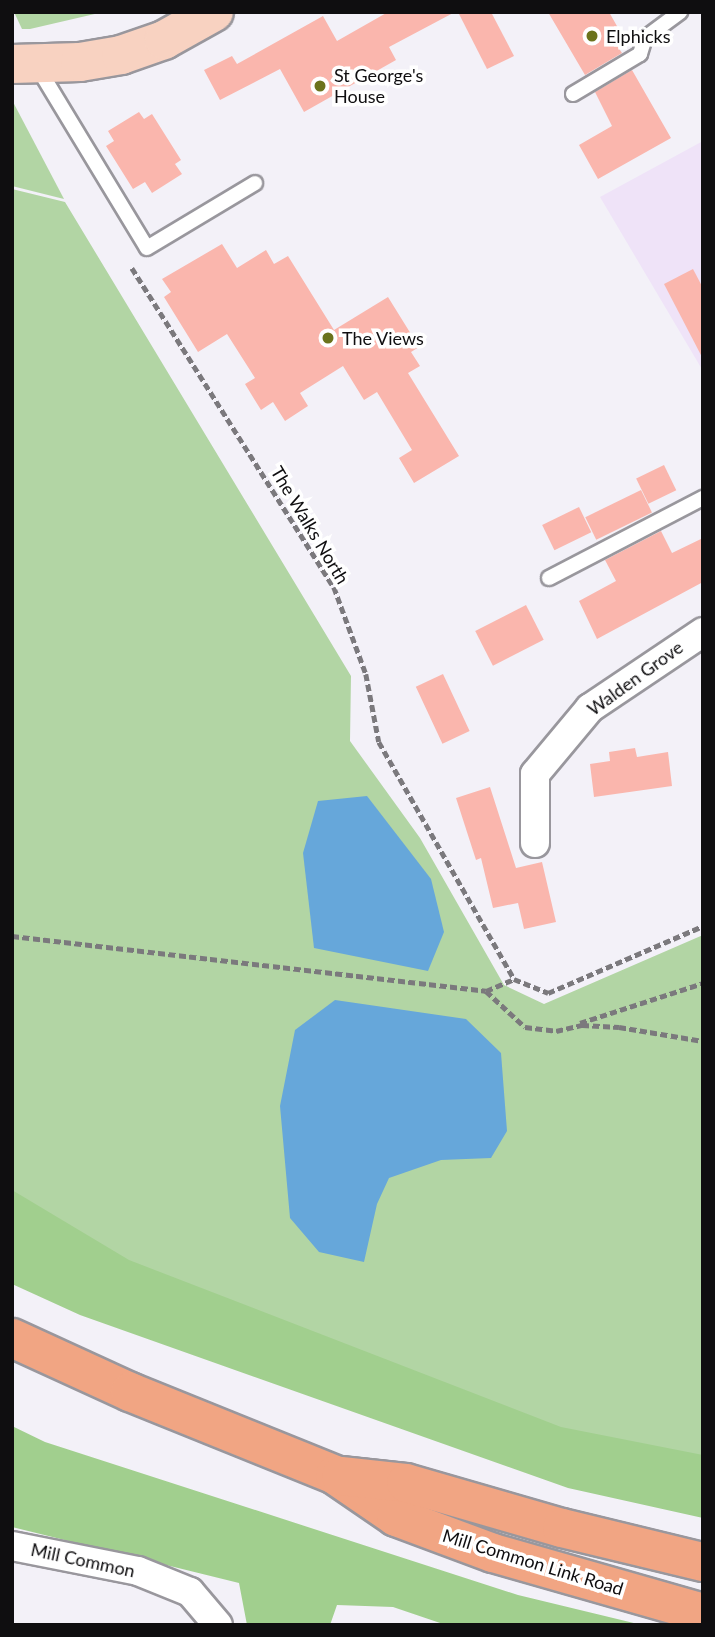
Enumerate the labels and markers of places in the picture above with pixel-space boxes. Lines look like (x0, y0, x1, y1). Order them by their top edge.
place label: Elphicks (606, 25, 671, 47)
marker: Elphicks (584, 28, 600, 44)
place label: St George's House (334, 65, 423, 108)
marker: St George's House (312, 78, 328, 94)
place label: The Views (342, 327, 424, 349)
marker: The Views (320, 330, 336, 346)

